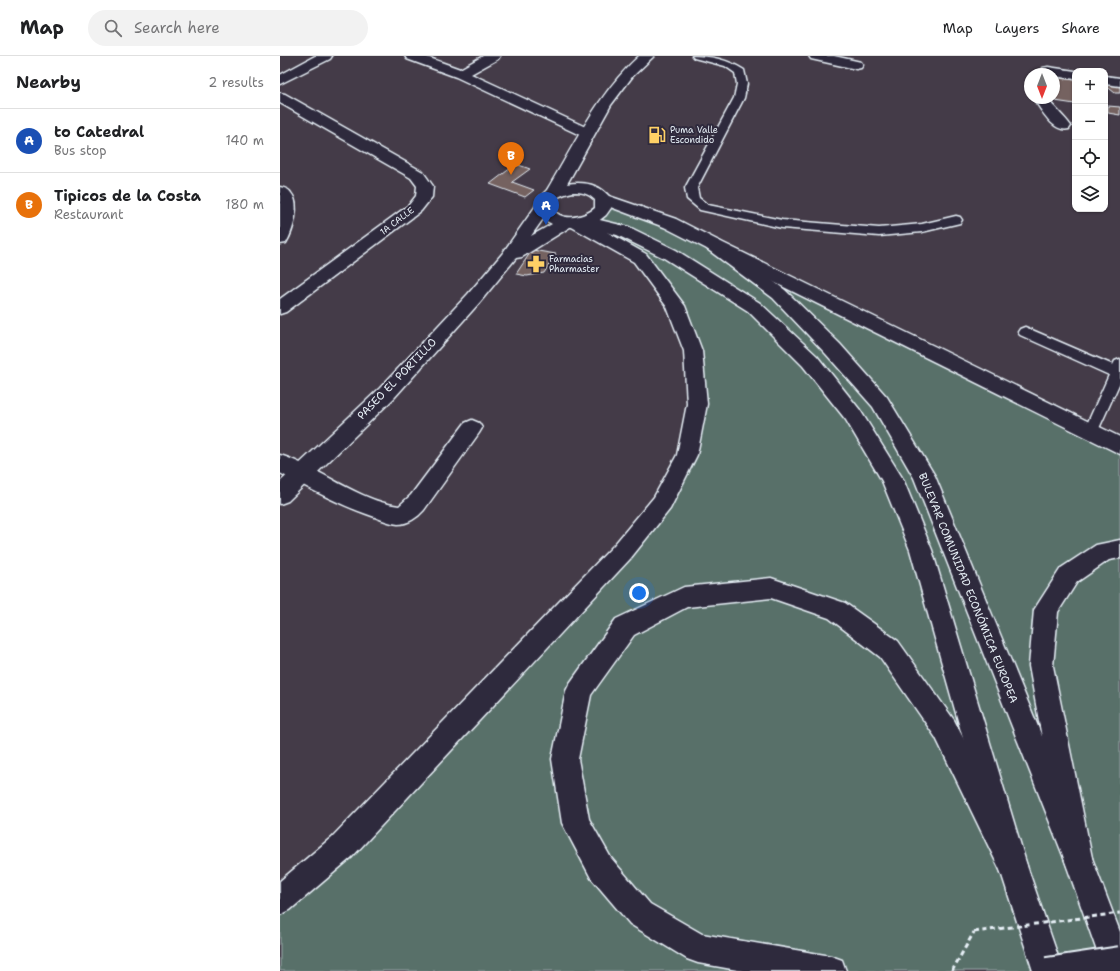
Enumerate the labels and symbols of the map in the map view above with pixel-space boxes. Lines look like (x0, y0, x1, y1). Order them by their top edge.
north arrow (1024, 68, 1060, 104)
place label: Puma Valle Escondido (670, 124, 718, 146)
fuel station icon: Puma Valle Escondido (647, 125, 667, 145)
pin: B (498, 142, 524, 175)
pin: A (533, 192, 559, 225)
street label: 1A CALLE (377, 204, 417, 238)
place label: Farmacias Pharmaster (549, 253, 599, 275)
pharmacy icon: Farmacias Pharmaster (526, 254, 546, 274)
street label: PASEO EL PORTILLO (354, 335, 440, 423)
street label: BULEVAR COMUNIDAD ECONÓMICA EUROPEA (915, 470, 1022, 705)
your location (629, 583, 649, 603)

